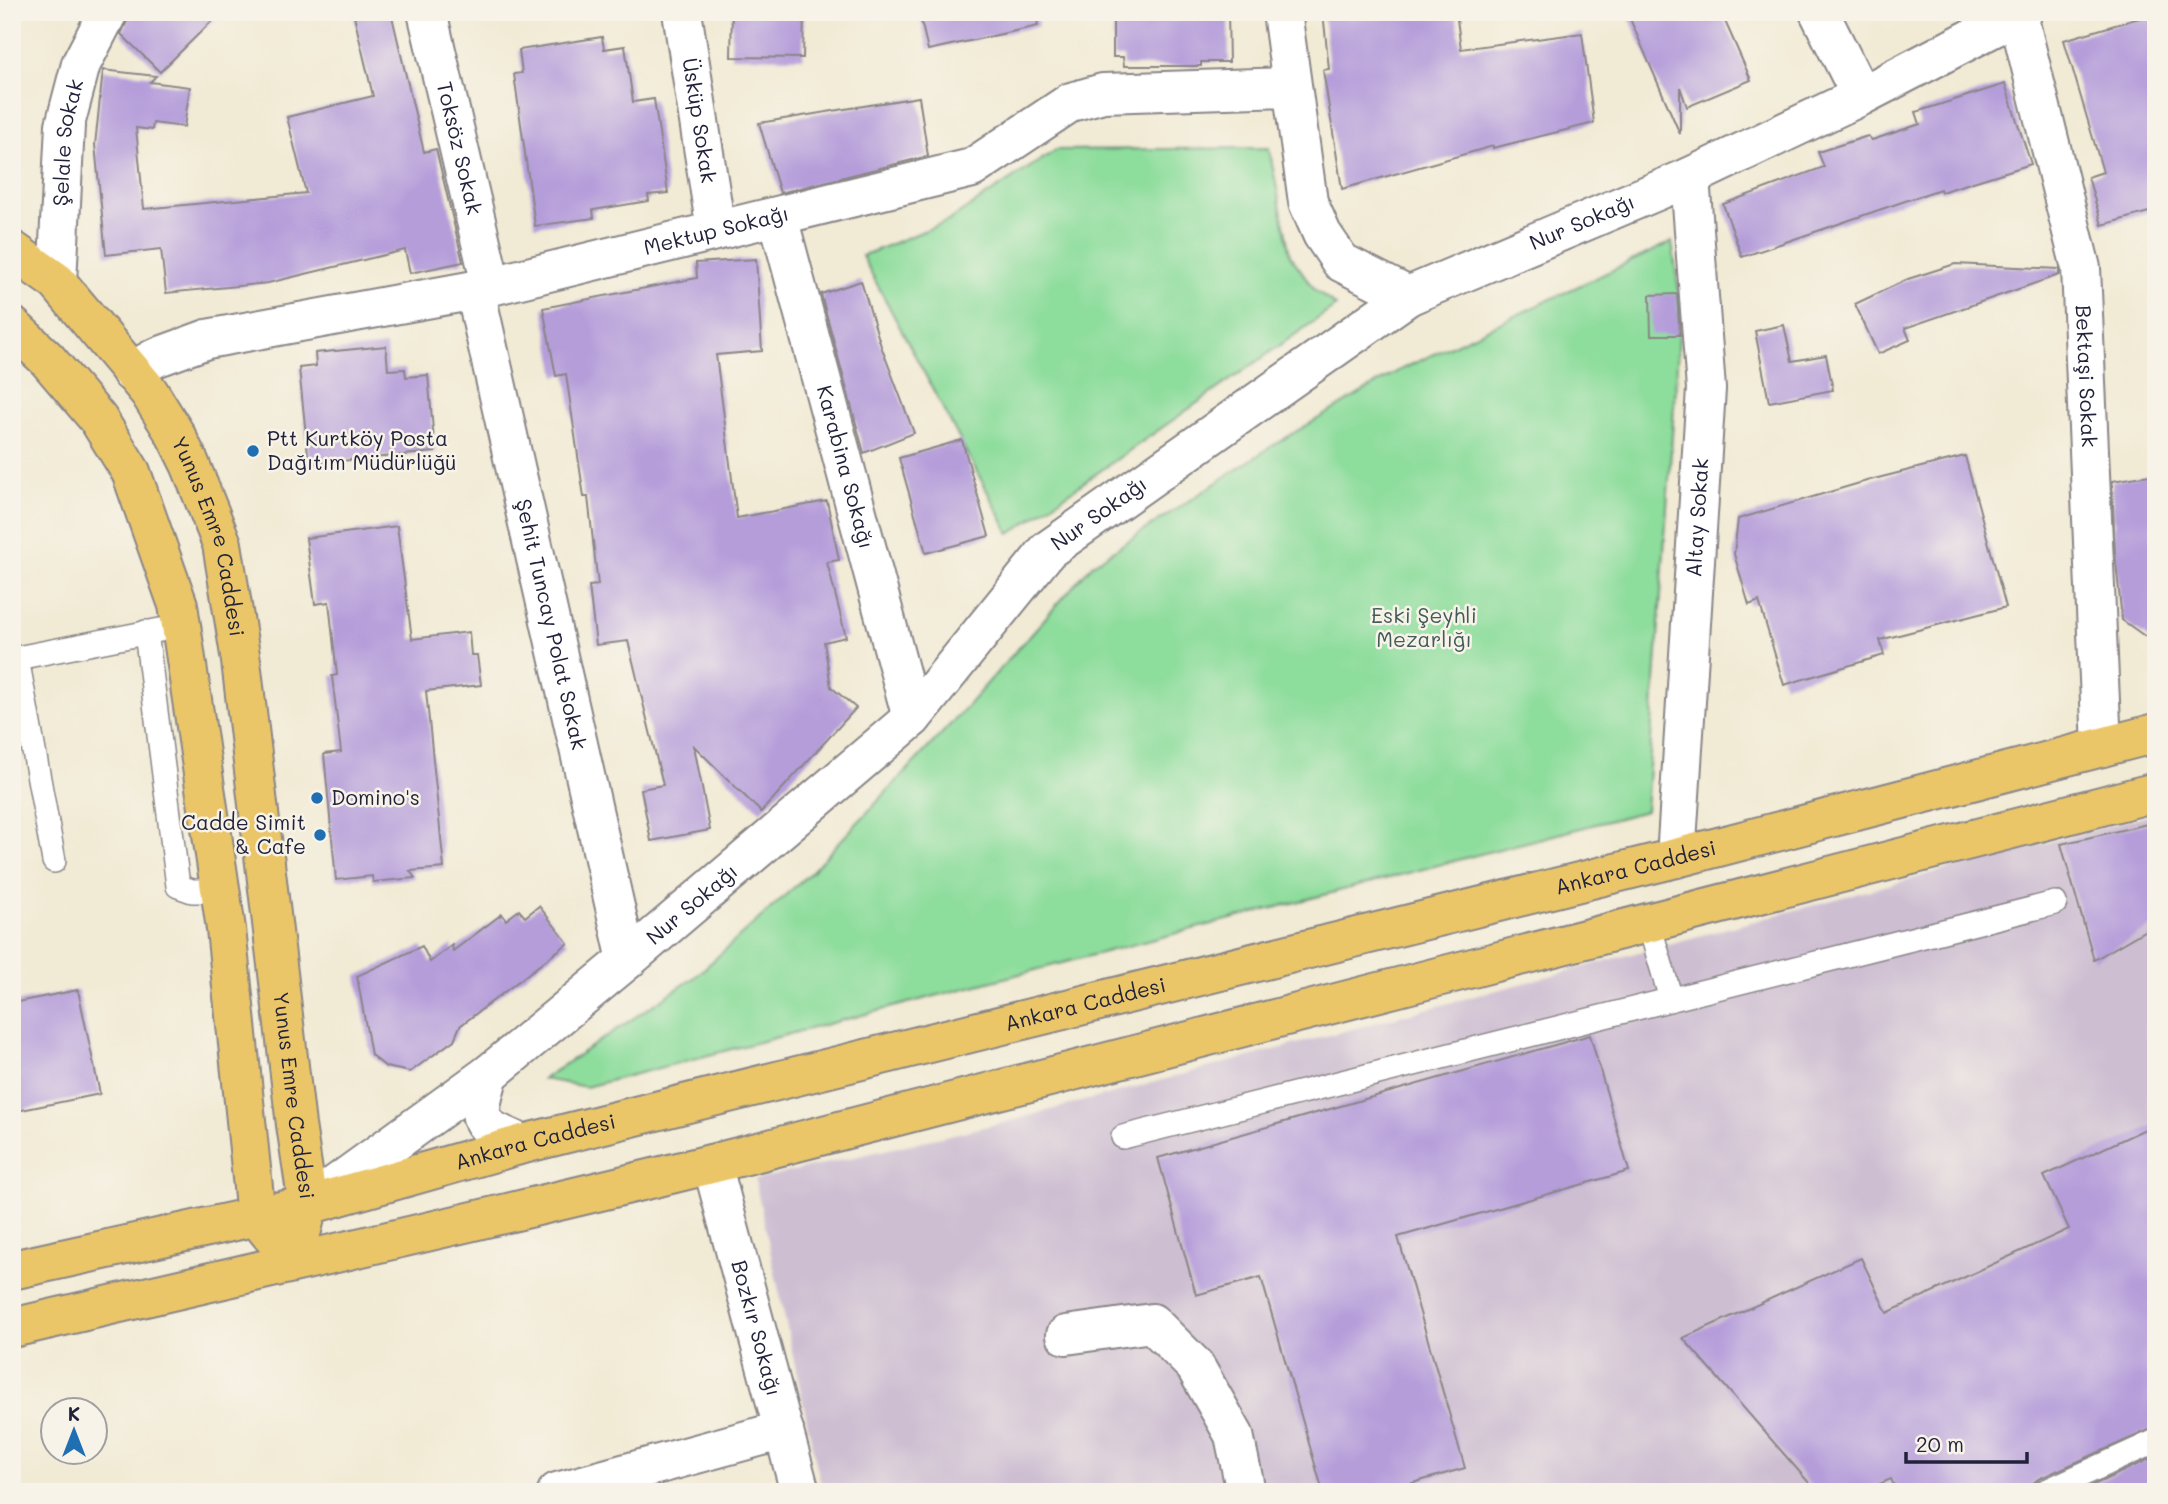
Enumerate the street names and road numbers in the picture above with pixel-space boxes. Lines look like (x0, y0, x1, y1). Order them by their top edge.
street label: Üsküp Sokak (677, 56, 724, 185)
street label: Şelale Sokak (46, 76, 88, 207)
street label: Toksöz Sokak (432, 79, 489, 217)
street label: Nur Sokağı (1525, 187, 1638, 255)
street label: Mektup Sokağı (640, 198, 791, 260)
street label: Bektaşi Sokak (2071, 304, 2104, 448)
street label: Karabina Sokağı (812, 382, 881, 552)
street label: Yunus Emre Caddesi (166, 431, 252, 638)
street label: Altay Sokak (1679, 457, 1714, 578)
street label: Nur Sokağı (1045, 470, 1152, 556)
street label: Şehit Tuncay Polat Sokak (511, 496, 594, 752)
street label: Ankara Caddesi (1552, 833, 1719, 900)
street label: Nur Sokağı (640, 857, 743, 950)
street label: Ankara Caddesi (1002, 970, 1168, 1036)
street label: Yunus Emre Caddesi (268, 990, 322, 1201)
street label: Ankara Caddesi (451, 1107, 618, 1175)
street label: Bozkır Sokağı (726, 1257, 789, 1399)

